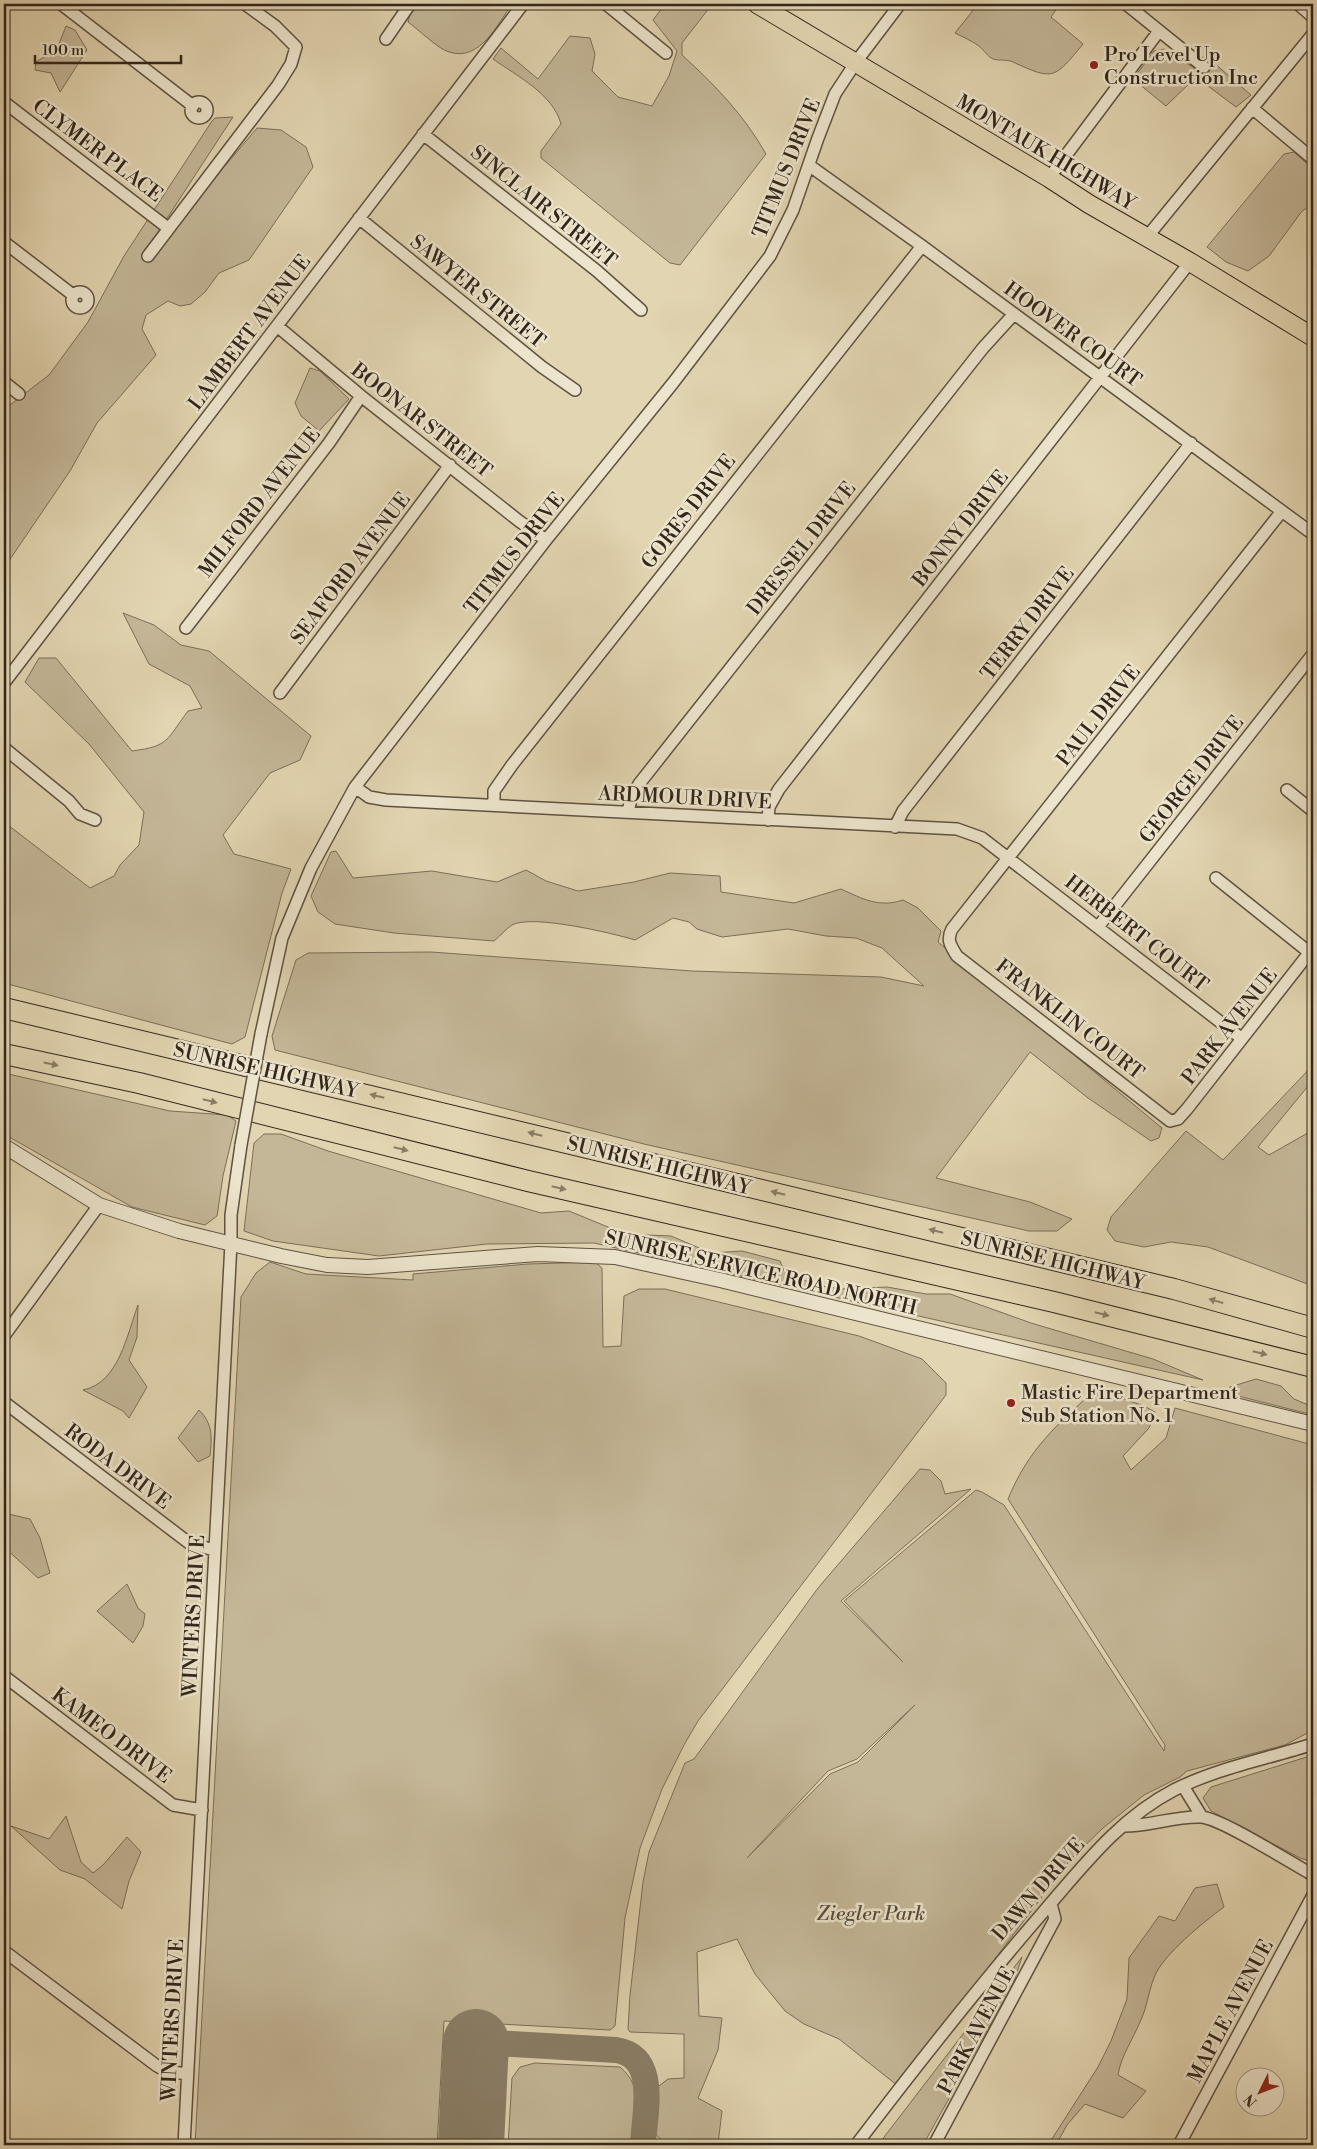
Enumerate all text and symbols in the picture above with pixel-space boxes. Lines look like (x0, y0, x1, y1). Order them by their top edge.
scale bar (35, 32, 181, 64)
text: 100 m (42, 41, 84, 60)
place label: Pro Level Up Construction Inc (1104, 43, 1258, 91)
marker: Pro Level Up Construction Inc (1088, 59, 1100, 71)
street label: MONTAUK HIGHWAY (951, 90, 1140, 217)
street label: CLYMER PLACE (27, 94, 167, 208)
street label: TITMUS DRIVE (748, 95, 827, 242)
street label: SINCLAIR STREET (465, 140, 621, 274)
street label: SAWYER STREET (404, 230, 550, 354)
street label: LAMBERT AVENUE (184, 250, 317, 416)
street label: HOOVER COURT (998, 277, 1146, 394)
street label: BOONAR STREET (345, 358, 497, 484)
street label: MILFORD AVENUE (194, 423, 327, 583)
street label: GORES DRIVE (637, 450, 742, 574)
street label: BONNY DRIVE (907, 466, 1014, 593)
street label: DRESSEL DRIVE (742, 477, 862, 621)
street label: SEAFORD AVENUE (286, 488, 417, 650)
street label: TITMUS DRIVE (460, 488, 571, 620)
street label: TERRY DRIVE (976, 562, 1080, 686)
street label: PAUL DRIVE (1052, 660, 1147, 772)
street label: GEORGE DRIVE (1134, 711, 1250, 849)
street label: ARDMOUR DRIVE (596, 781, 773, 816)
street label: HERBERT COURT (1059, 870, 1213, 998)
street label: FRANKLIN COURT (990, 954, 1148, 1086)
street label: PARK AVENUE (1177, 964, 1283, 1090)
street label: SUNRISE HIGHWAY (171, 1038, 361, 1105)
one-way arrow (44, 1060, 59, 1068)
one-way arrow (369, 1092, 384, 1100)
one-way arrow (202, 1097, 217, 1105)
one-way arrow (527, 1130, 542, 1138)
street label: SUNRISE HIGHWAY (564, 1131, 754, 1202)
one-way arrow (394, 1145, 409, 1153)
one-way arrow (551, 1184, 566, 1192)
one-way arrow (770, 1189, 785, 1197)
street label: SUNRISE SERVICE ROAD NORTH (602, 1225, 919, 1322)
street label: SUNRISE HIGHWAY (958, 1226, 1148, 1297)
one-way arrow (928, 1227, 943, 1235)
one-way arrow (1208, 1296, 1223, 1304)
one-way arrow (1094, 1310, 1109, 1318)
one-way arrow (1252, 1349, 1267, 1357)
place label: Mastic Fire Department Sub Station No. 1 (1021, 1381, 1238, 1429)
marker: Mastic Fire Department Sub Station No. 1 (1005, 1397, 1017, 1409)
street label: RODA DRIVE (59, 1419, 175, 1515)
street label: WINTERS DRIVE (178, 1534, 211, 1699)
street label: KAMEO DRIVE (46, 1683, 176, 1789)
street label: DAWN DRIVE (988, 1833, 1091, 1947)
park label: Ziegler Park (817, 1902, 925, 1927)
street label: MAPLE AVENUE (1183, 1936, 1280, 2088)
street label: WINTERS DRIVE (157, 1938, 190, 2103)
street label: PARK AVENUE (933, 1963, 1021, 2099)
north arrow (1234, 2066, 1284, 2116)
text: N (1241, 2090, 1261, 2110)

